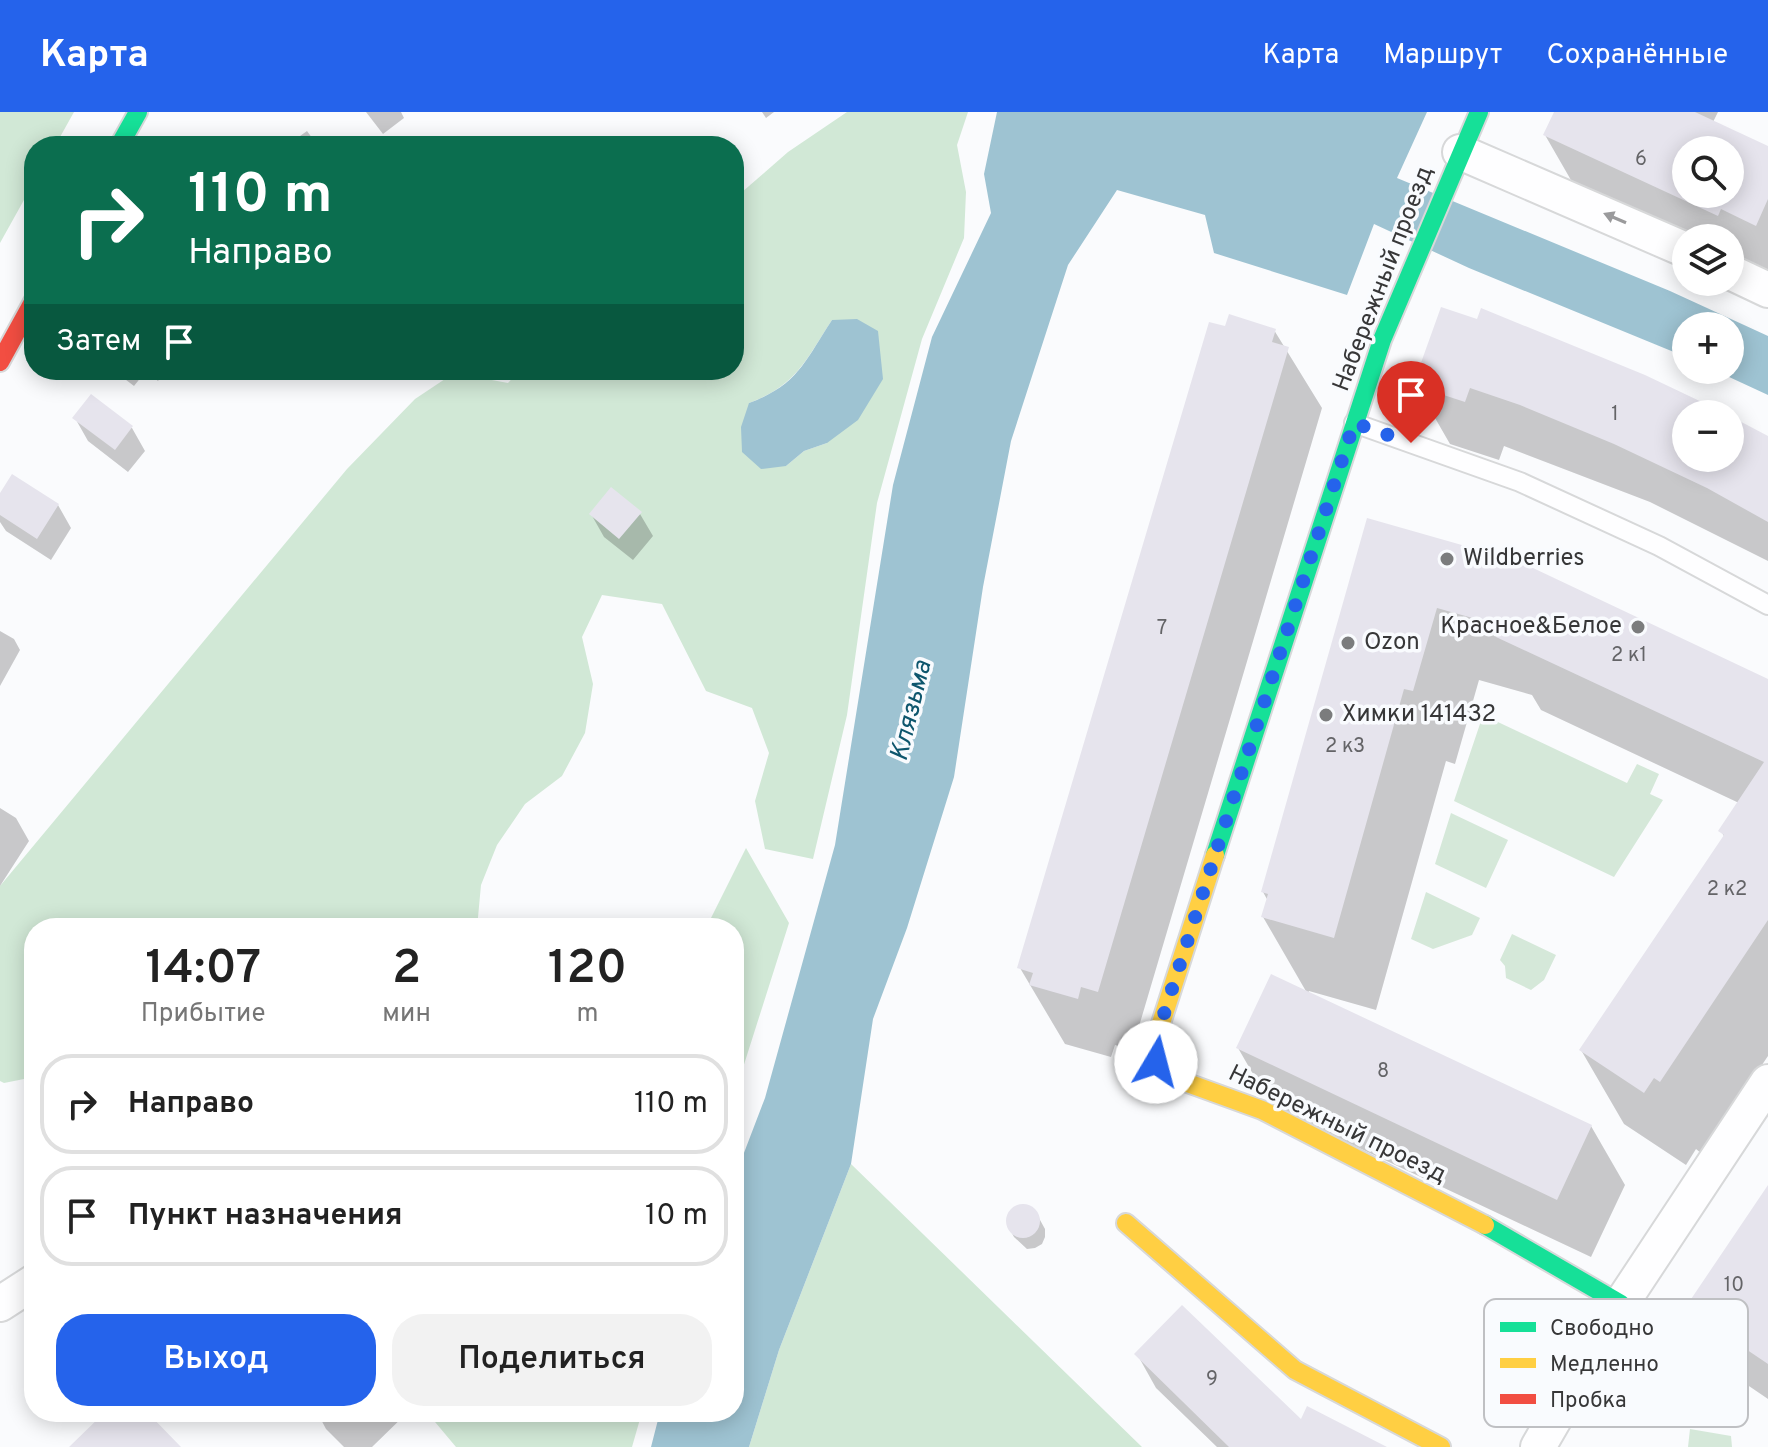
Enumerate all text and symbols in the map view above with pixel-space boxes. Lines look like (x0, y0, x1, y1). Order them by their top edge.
text: Карта (40, 32, 149, 81)
text: Карта (1263, 38, 1339, 74)
text: Маршрут (1383, 38, 1502, 74)
text: Сохранённые (1546, 38, 1728, 74)
map controls (1672, 136, 1744, 472)
button: search (1672, 136, 1744, 208)
house number: 6 (1635, 147, 1647, 173)
text: 110 m (188, 162, 333, 232)
street label: Набережный проезд (1327, 162, 1441, 396)
icon: right (56, 168, 160, 272)
one-way arrow (1603, 212, 1627, 225)
button: layers (1672, 224, 1744, 296)
text: Направо (188, 231, 333, 277)
button: + (1672, 312, 1744, 384)
icon: arrive (157, 320, 201, 364)
text: Затем (56, 324, 141, 361)
pin (1377, 361, 1445, 443)
icon: arrive (1389, 373, 1433, 417)
button: − (1672, 400, 1744, 472)
house number: 1 (1611, 402, 1619, 428)
place label: Wildberries (1463, 544, 1585, 574)
marker: Wildberries (1438, 550, 1456, 568)
place label: Красное&Белое (1440, 612, 1622, 642)
house number: 7 (1157, 616, 1167, 642)
marker: Красное&Белое (1629, 618, 1647, 636)
place label: Ozon (1364, 628, 1420, 658)
marker: Ozon (1339, 634, 1357, 652)
house number: 2 к1 (1611, 643, 1647, 669)
water label: Клязьма (884, 657, 941, 765)
place label: Химки 141432 (1342, 700, 1496, 730)
marker: Химки 141432 (1317, 706, 1335, 724)
house number: 2 к3 (1325, 734, 1365, 760)
house number: 2 к2 (1707, 877, 1747, 903)
text: 14:07 (145, 940, 261, 1000)
text: 2 (392, 940, 421, 1000)
text: 120 (548, 940, 627, 1000)
text: Прибытие (141, 998, 266, 1031)
text: мин (382, 998, 431, 1031)
text: m (576, 998, 598, 1031)
position arrow (1114, 1020, 1198, 1104)
street label: Набережный проезд (1223, 1059, 1451, 1191)
house number: 8 (1377, 1059, 1389, 1085)
icon: right (60, 1082, 104, 1126)
text: Направо (128, 1086, 254, 1123)
text: 110 m (634, 1086, 708, 1123)
icon: arrive (60, 1194, 104, 1238)
text: Пункт назначения (128, 1198, 402, 1235)
text: 10 m (645, 1198, 708, 1235)
house number: 10 (1724, 1273, 1744, 1299)
legend (1484, 1299, 1748, 1427)
button: Выход (56, 1314, 376, 1406)
button: Поделиться (392, 1314, 712, 1406)
text: Свободно (1550, 1316, 1654, 1343)
text: Медленно (1550, 1352, 1659, 1379)
house number: 9 (1206, 1367, 1218, 1393)
text: Пробка (1550, 1388, 1627, 1415)

